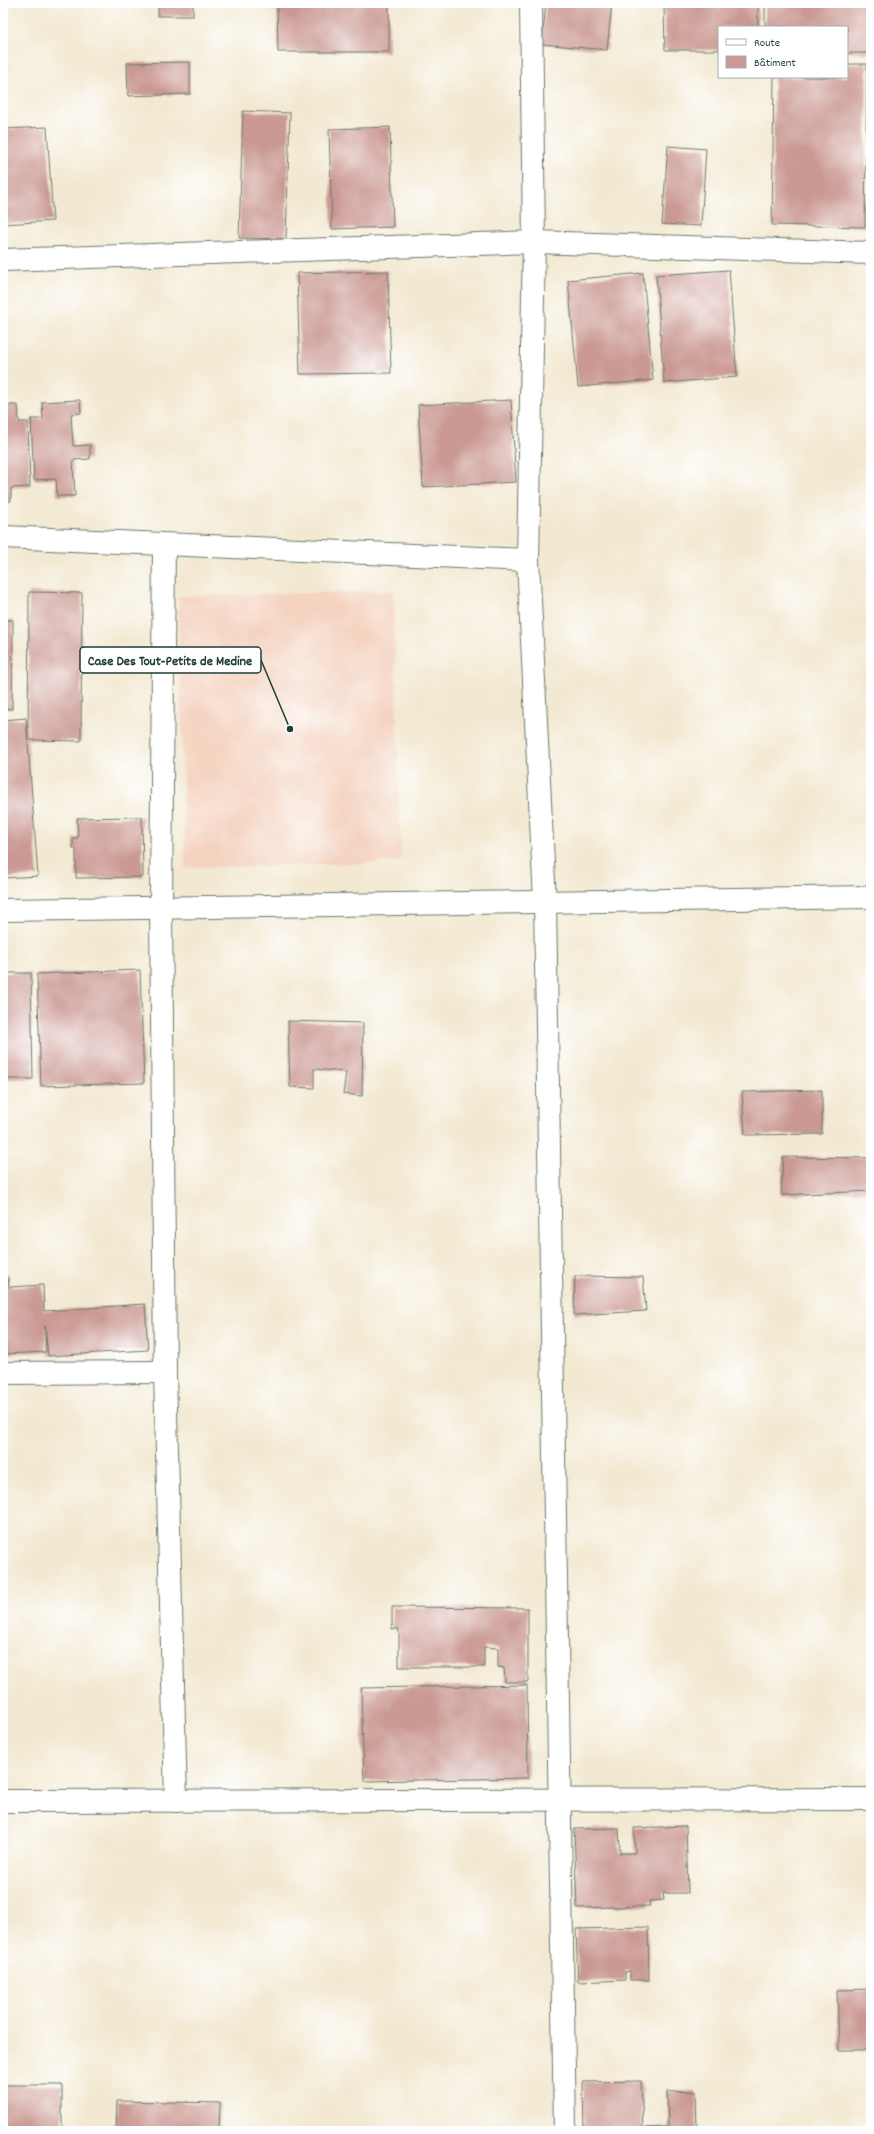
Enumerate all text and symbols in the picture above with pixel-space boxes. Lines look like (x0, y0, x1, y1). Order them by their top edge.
legend (718, 26, 848, 78)
text: Route (754, 35, 780, 52)
text: Bâtiment (754, 55, 796, 72)
callout: Case Des Tout-Petits de Medine (80, 647, 261, 673)
text: Case Des Tout-Petits de Medine (88, 652, 252, 672)

